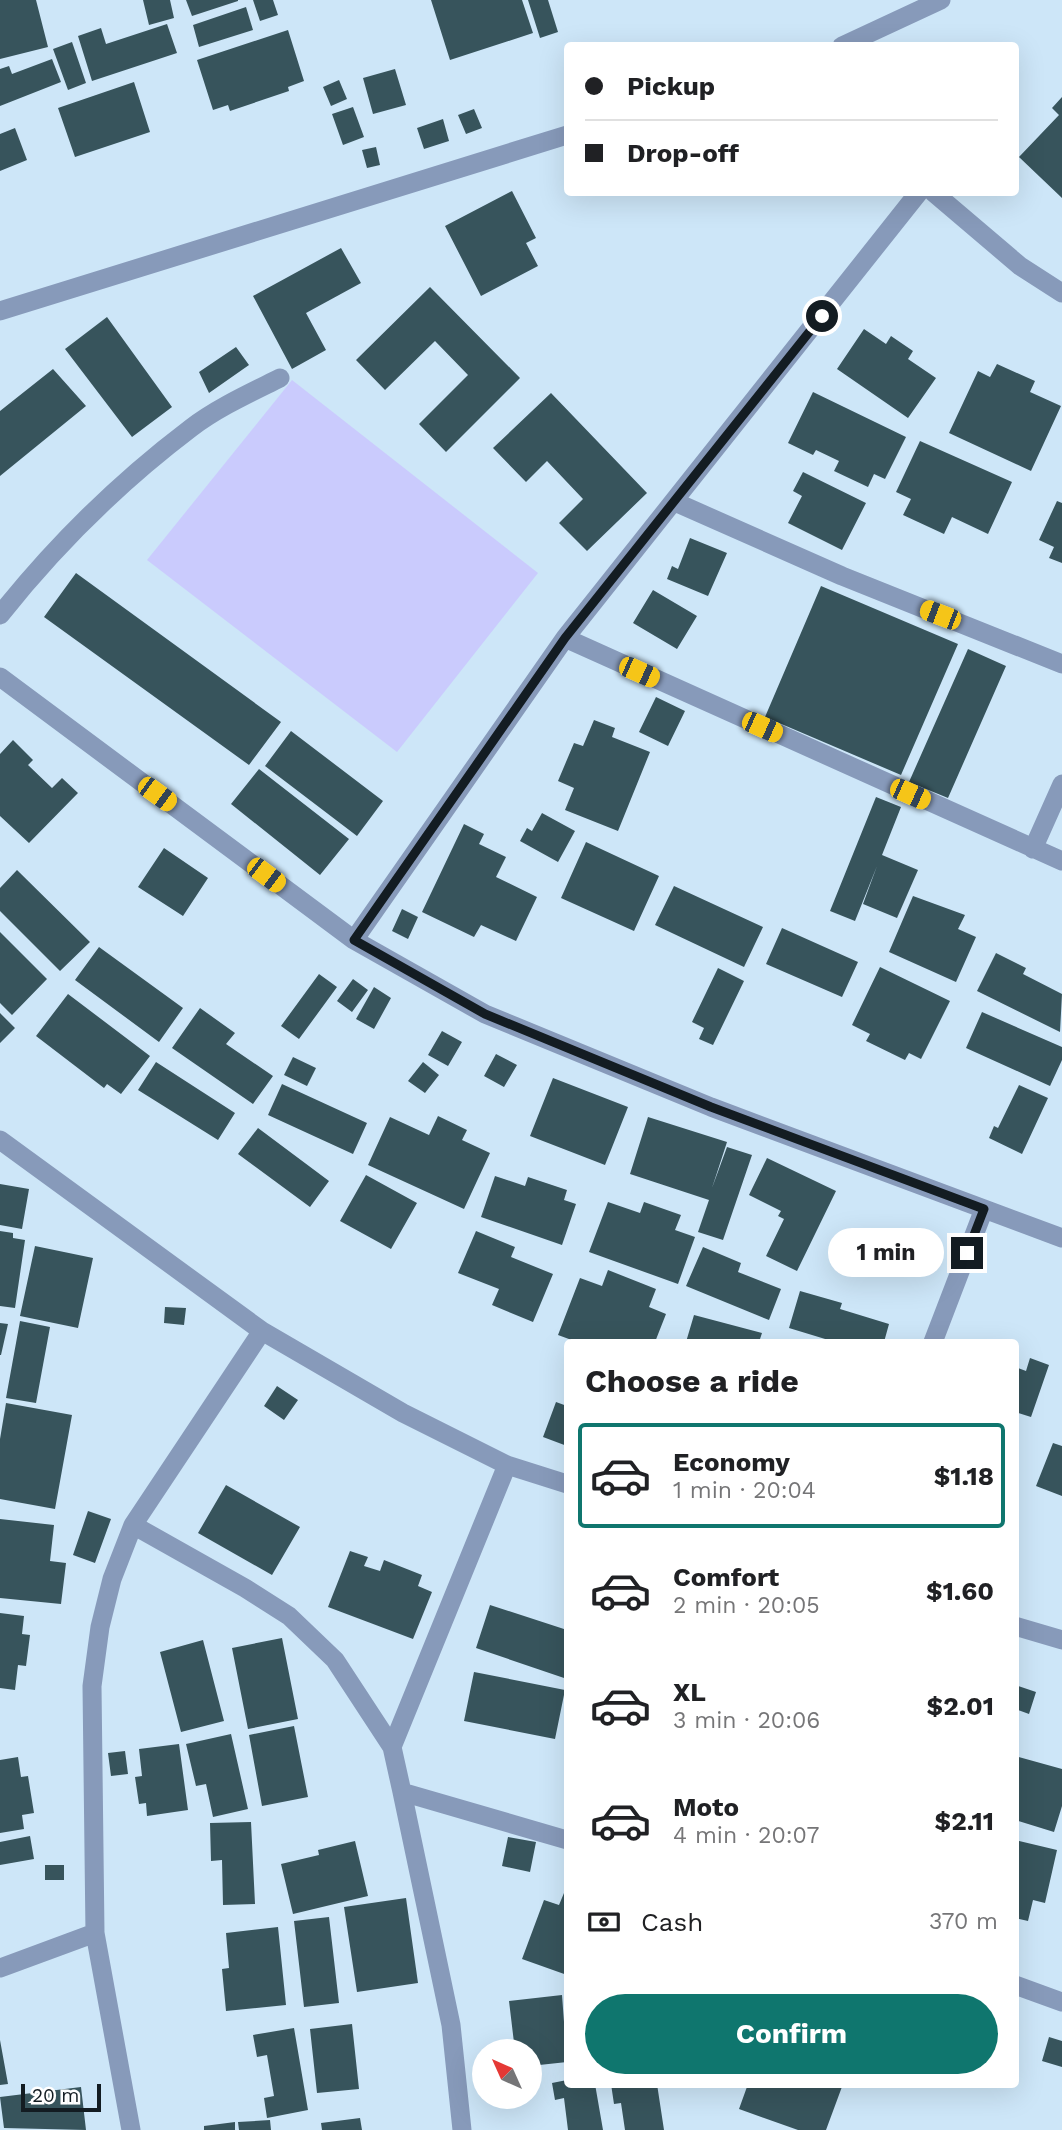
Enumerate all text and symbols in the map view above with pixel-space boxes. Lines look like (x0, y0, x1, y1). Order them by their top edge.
text: Pickup (627, 71, 715, 101)
text: Drop-off (627, 138, 739, 168)
route start (806, 300, 838, 332)
car (917, 598, 964, 632)
car (616, 654, 663, 690)
car (739, 709, 786, 745)
car (134, 773, 181, 815)
car (887, 776, 934, 812)
car (243, 854, 290, 896)
callout: 1 min (827, 1228, 942, 1278)
route end (951, 1237, 983, 1269)
text: 1 min (856, 1239, 916, 1266)
text: Choose a ride (585, 1362, 799, 1400)
icon: car (589, 1444, 652, 1507)
text: Economy (673, 1447, 790, 1477)
text: $1.18 (934, 1461, 994, 1491)
text: 1 min · 20:04 (673, 1477, 816, 1504)
icon: car (589, 1559, 652, 1622)
text: Comfort (673, 1562, 779, 1592)
text: $1.60 (926, 1576, 994, 1606)
text: 2 min · 20:05 (673, 1592, 820, 1619)
icon: car (589, 1674, 652, 1737)
text: XL (673, 1677, 706, 1707)
text: $2.01 (927, 1691, 994, 1721)
text: 3 min · 20:06 (673, 1707, 820, 1734)
icon: car (589, 1789, 652, 1852)
text: Moto (673, 1792, 739, 1822)
text: $2.11 (935, 1806, 994, 1836)
text: 4 min · 20:07 (673, 1822, 819, 1849)
icon: cash (585, 1903, 623, 1941)
text: Cash (641, 1907, 703, 1937)
text: 370 m (929, 1908, 998, 1935)
button: Confirm (585, 1994, 998, 2074)
north arrow (472, 2039, 542, 2109)
map controls (472, 2039, 542, 2109)
scale bar (21, 2081, 102, 2113)
text: 20 m (32, 2084, 79, 2107)

